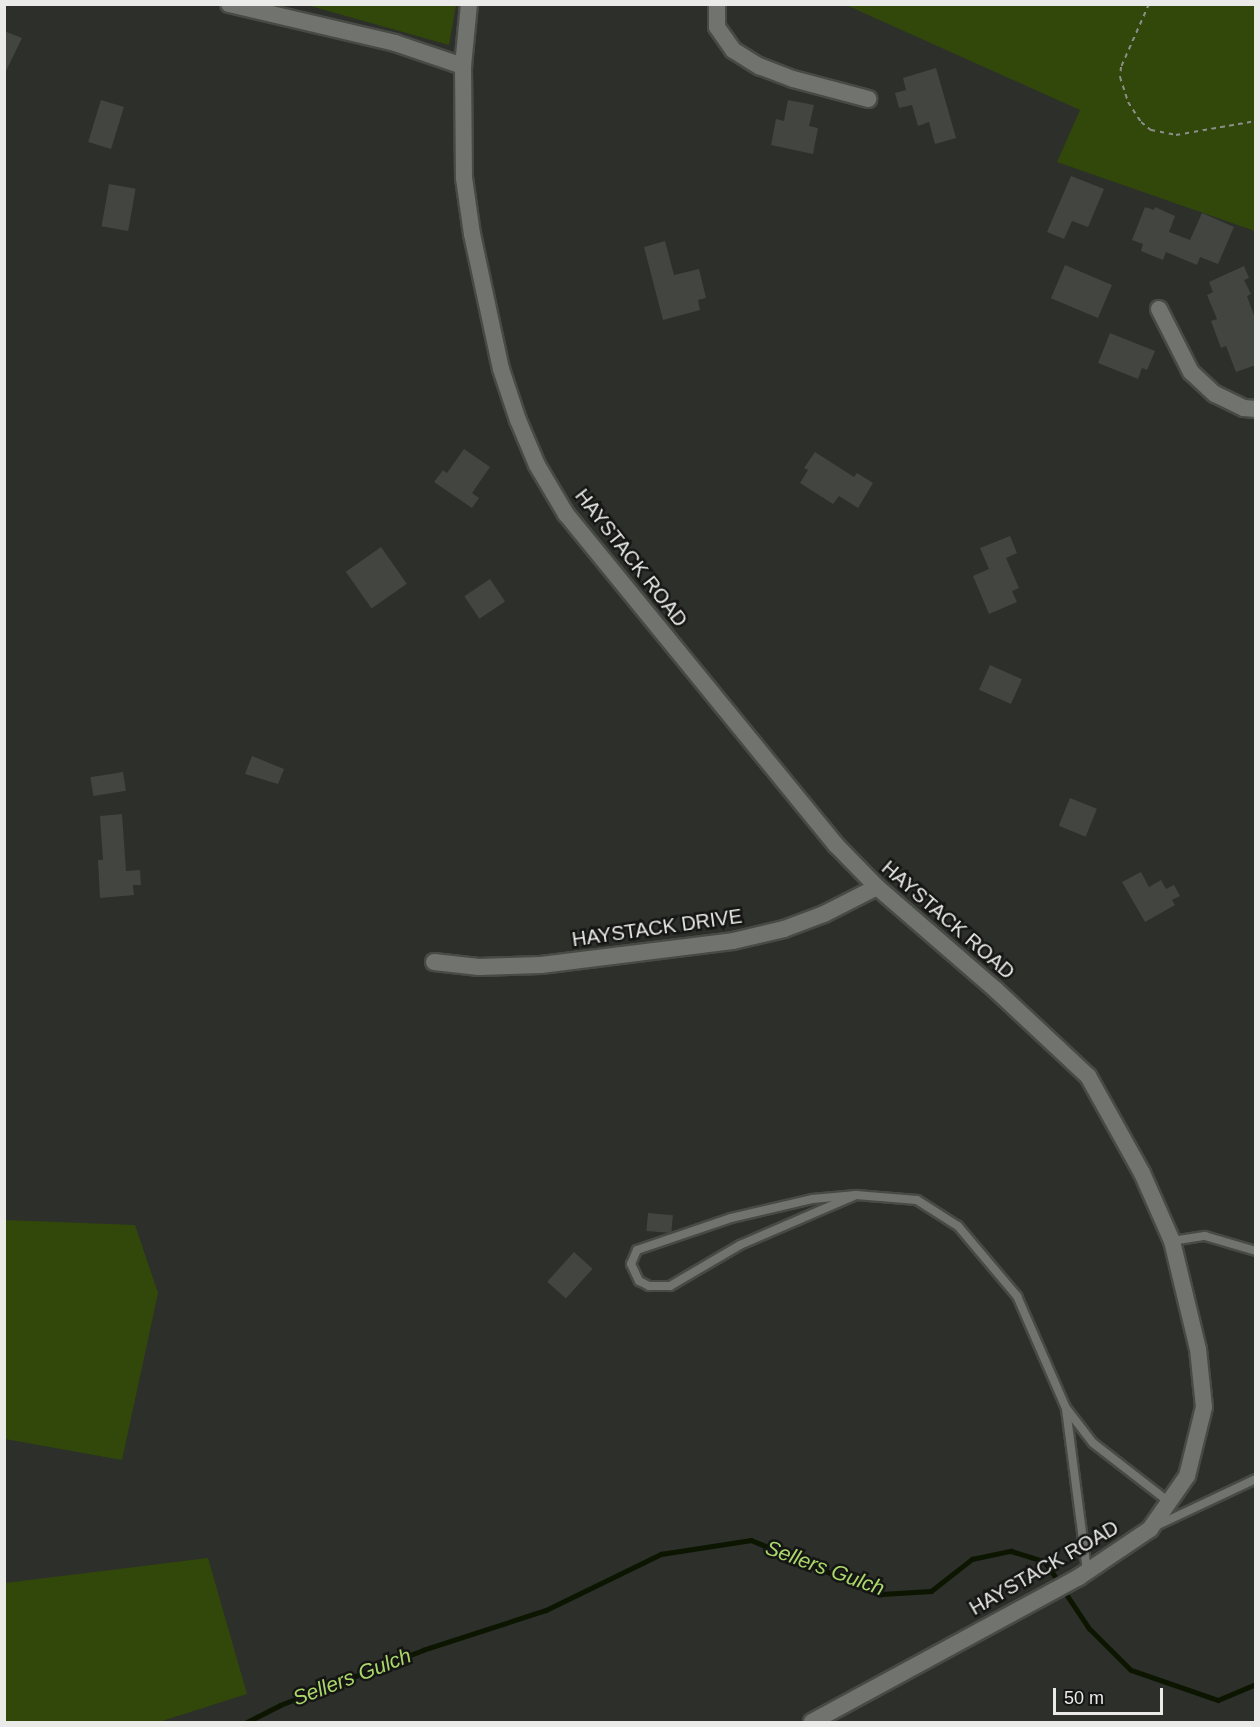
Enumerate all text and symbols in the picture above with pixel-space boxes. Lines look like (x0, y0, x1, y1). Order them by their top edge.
street label: HAYSTACK ROAD (570, 484, 692, 632)
street label: HAYSTACK ROAD (877, 856, 1019, 984)
street label: HAYSTACK DRIVE (570, 904, 744, 952)
street label: HAYSTACK ROAD (965, 1516, 1123, 1620)
water label: Sellers Gulch (762, 1535, 888, 1601)
water label: Sellers Gulch (289, 1643, 415, 1711)
scale bar (1056, 1676, 1166, 1714)
text: 50 m (1064, 1688, 1104, 1708)

